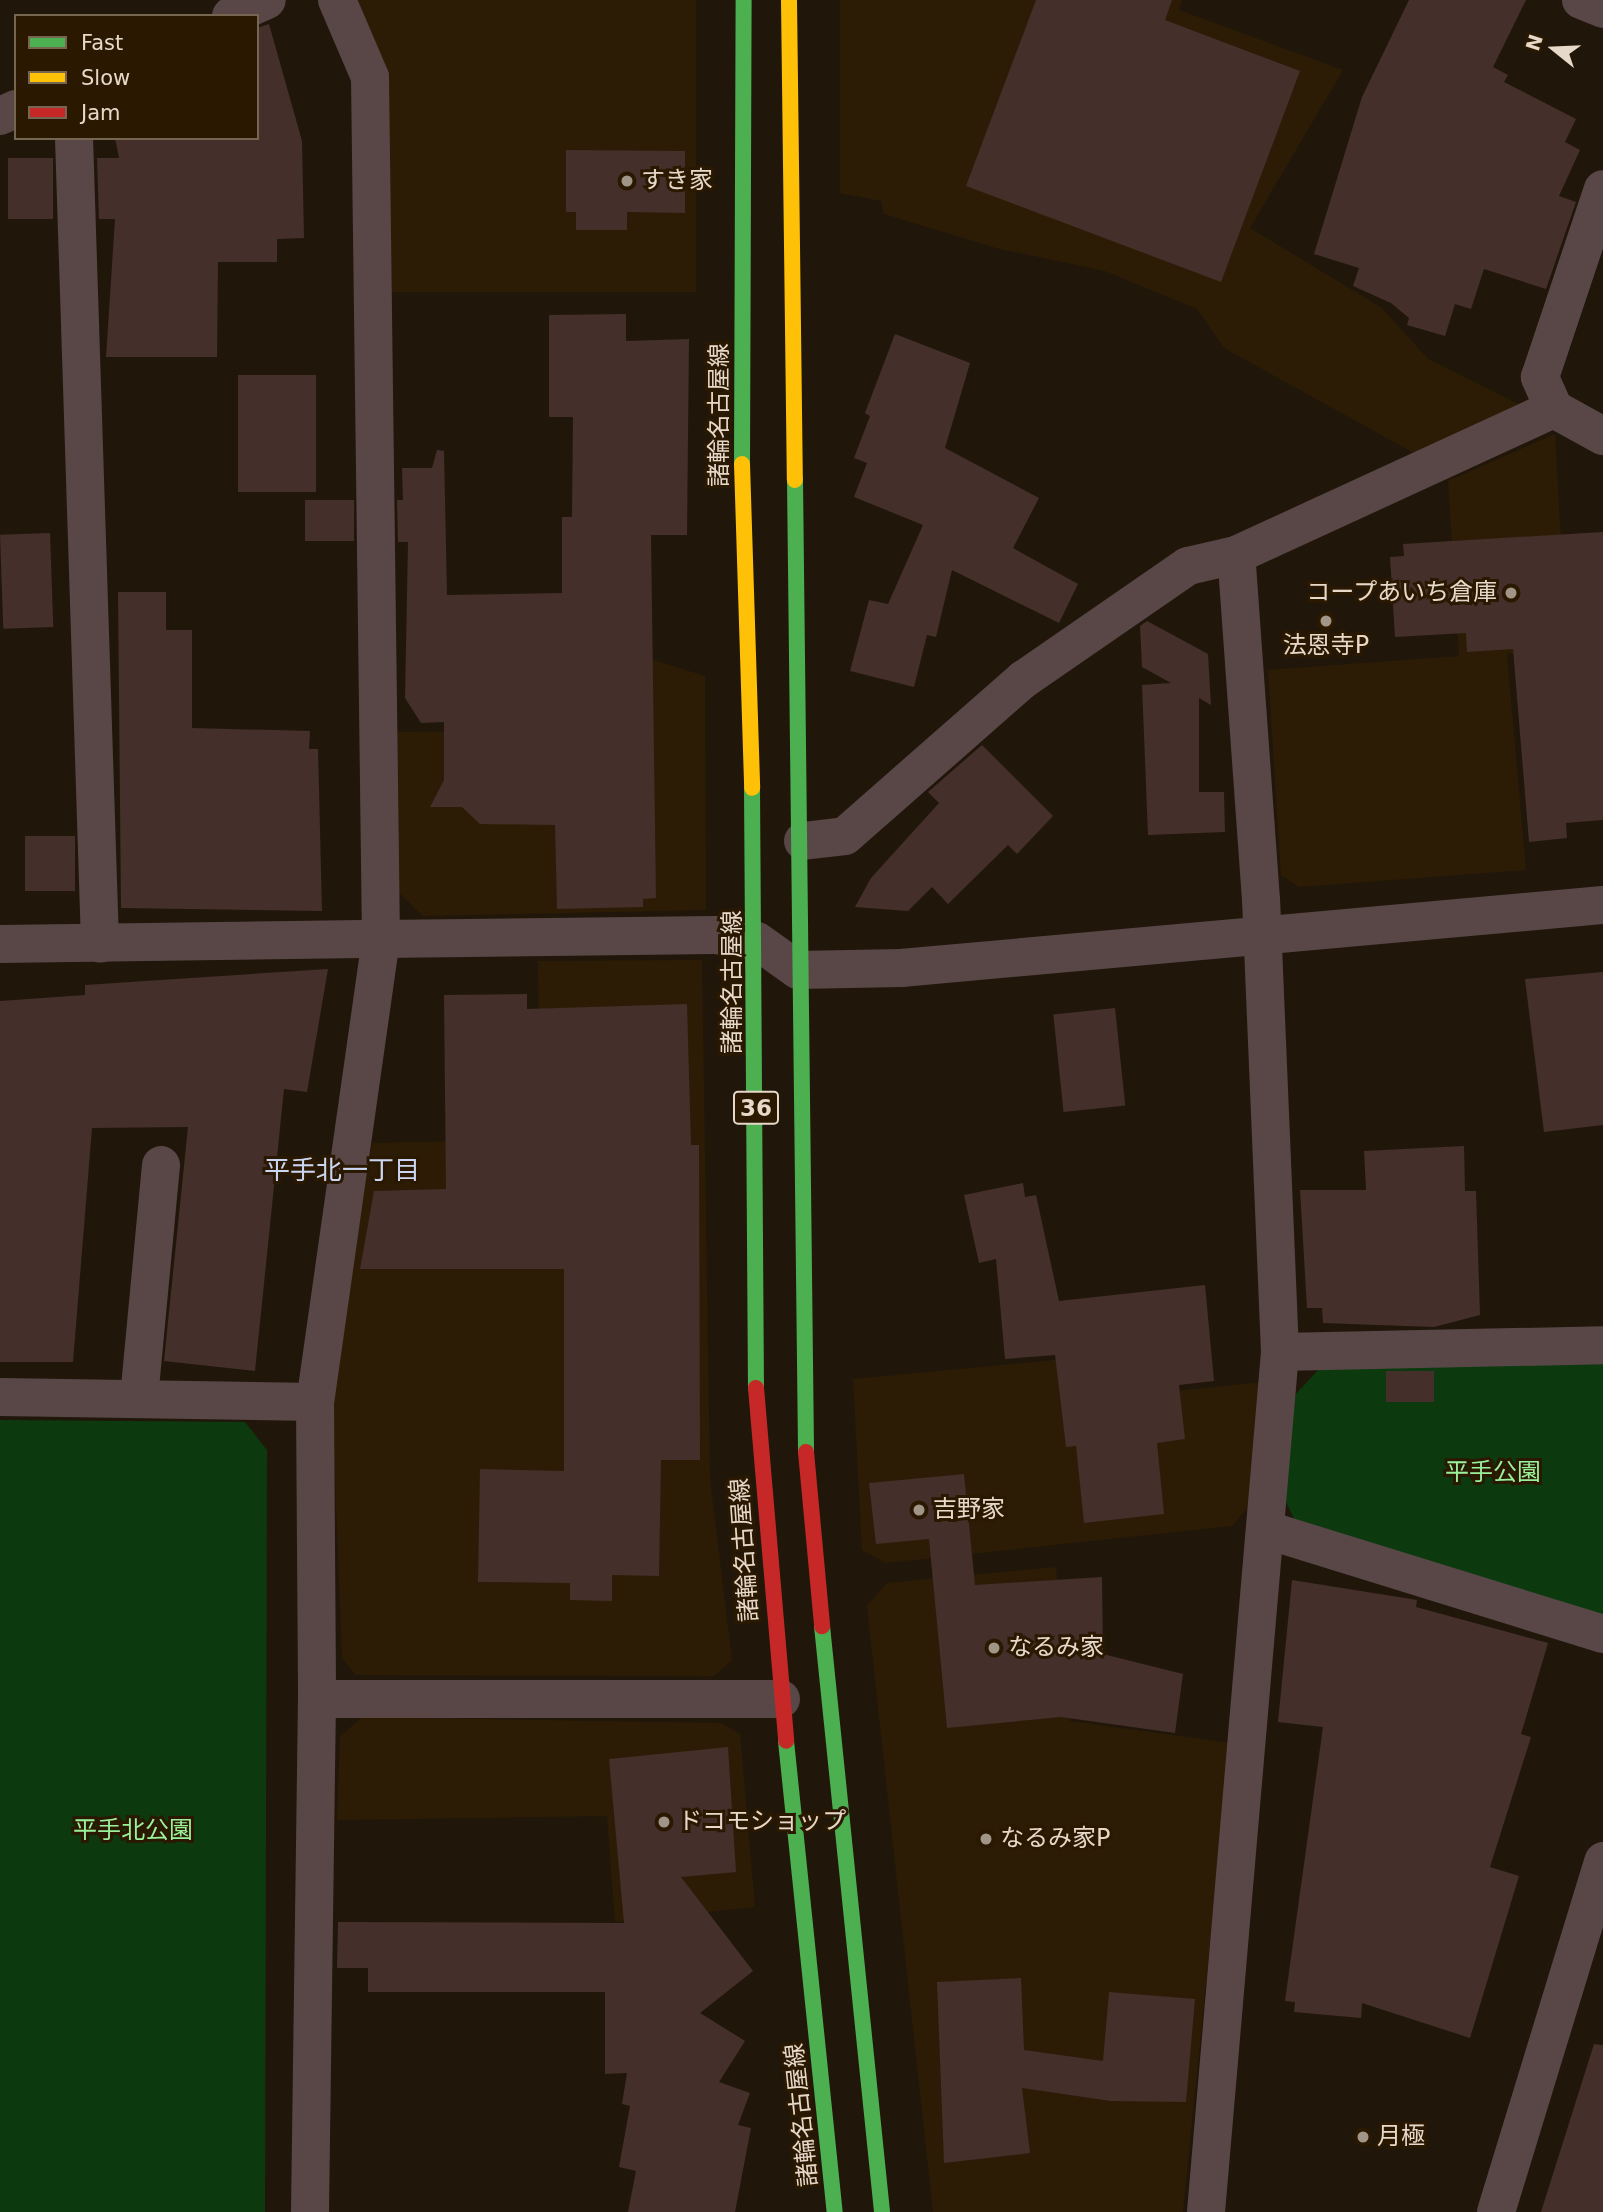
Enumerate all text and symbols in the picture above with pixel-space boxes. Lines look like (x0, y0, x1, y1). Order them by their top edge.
legend (14, 14, 259, 140)
north arrow (1519, 14, 1589, 84)
text: Fast (81, 31, 123, 55)
text: N (1521, 32, 1547, 53)
text: Slow (81, 66, 130, 90)
text: Jam (81, 101, 121, 125)
place label: すき家 (641, 167, 713, 195)
marker: すき家 (619, 173, 635, 189)
street label: 諸輪名古屋線 (706, 343, 734, 487)
place label: コープあいち倉庫 (1305, 579, 1497, 607)
marker: コープあいち倉庫 (1503, 585, 1519, 601)
marker: 法恩寺P (1318, 613, 1334, 629)
place label: 法恩寺P (1283, 632, 1369, 660)
street label: 諸輪名古屋線 (719, 910, 747, 1054)
road number: 36 (732, 1088, 780, 1128)
district label: 平手北一丁目 (264, 1155, 420, 1187)
park label: 平手公園 (1445, 1459, 1541, 1487)
street label: 諸輪名古屋線 (726, 1477, 764, 1623)
place label: 吉野家 (933, 1496, 1005, 1524)
marker: 吉野家 (911, 1502, 927, 1518)
place label: なるみ家 (1008, 1634, 1104, 1662)
marker: なるみ家 (986, 1640, 1002, 1656)
place label: ドコモショップ (678, 1808, 846, 1836)
marker: ドコモショップ (656, 1814, 672, 1830)
park label: 平手北公園 (73, 1817, 193, 1845)
place label: なるみ家P (1000, 1825, 1110, 1853)
marker: なるみ家P (978, 1831, 994, 1847)
street label: 諸輪名古屋線 (780, 2042, 824, 2188)
place label: 月極 (1377, 2123, 1425, 2151)
marker: 月極 (1355, 2129, 1371, 2145)

